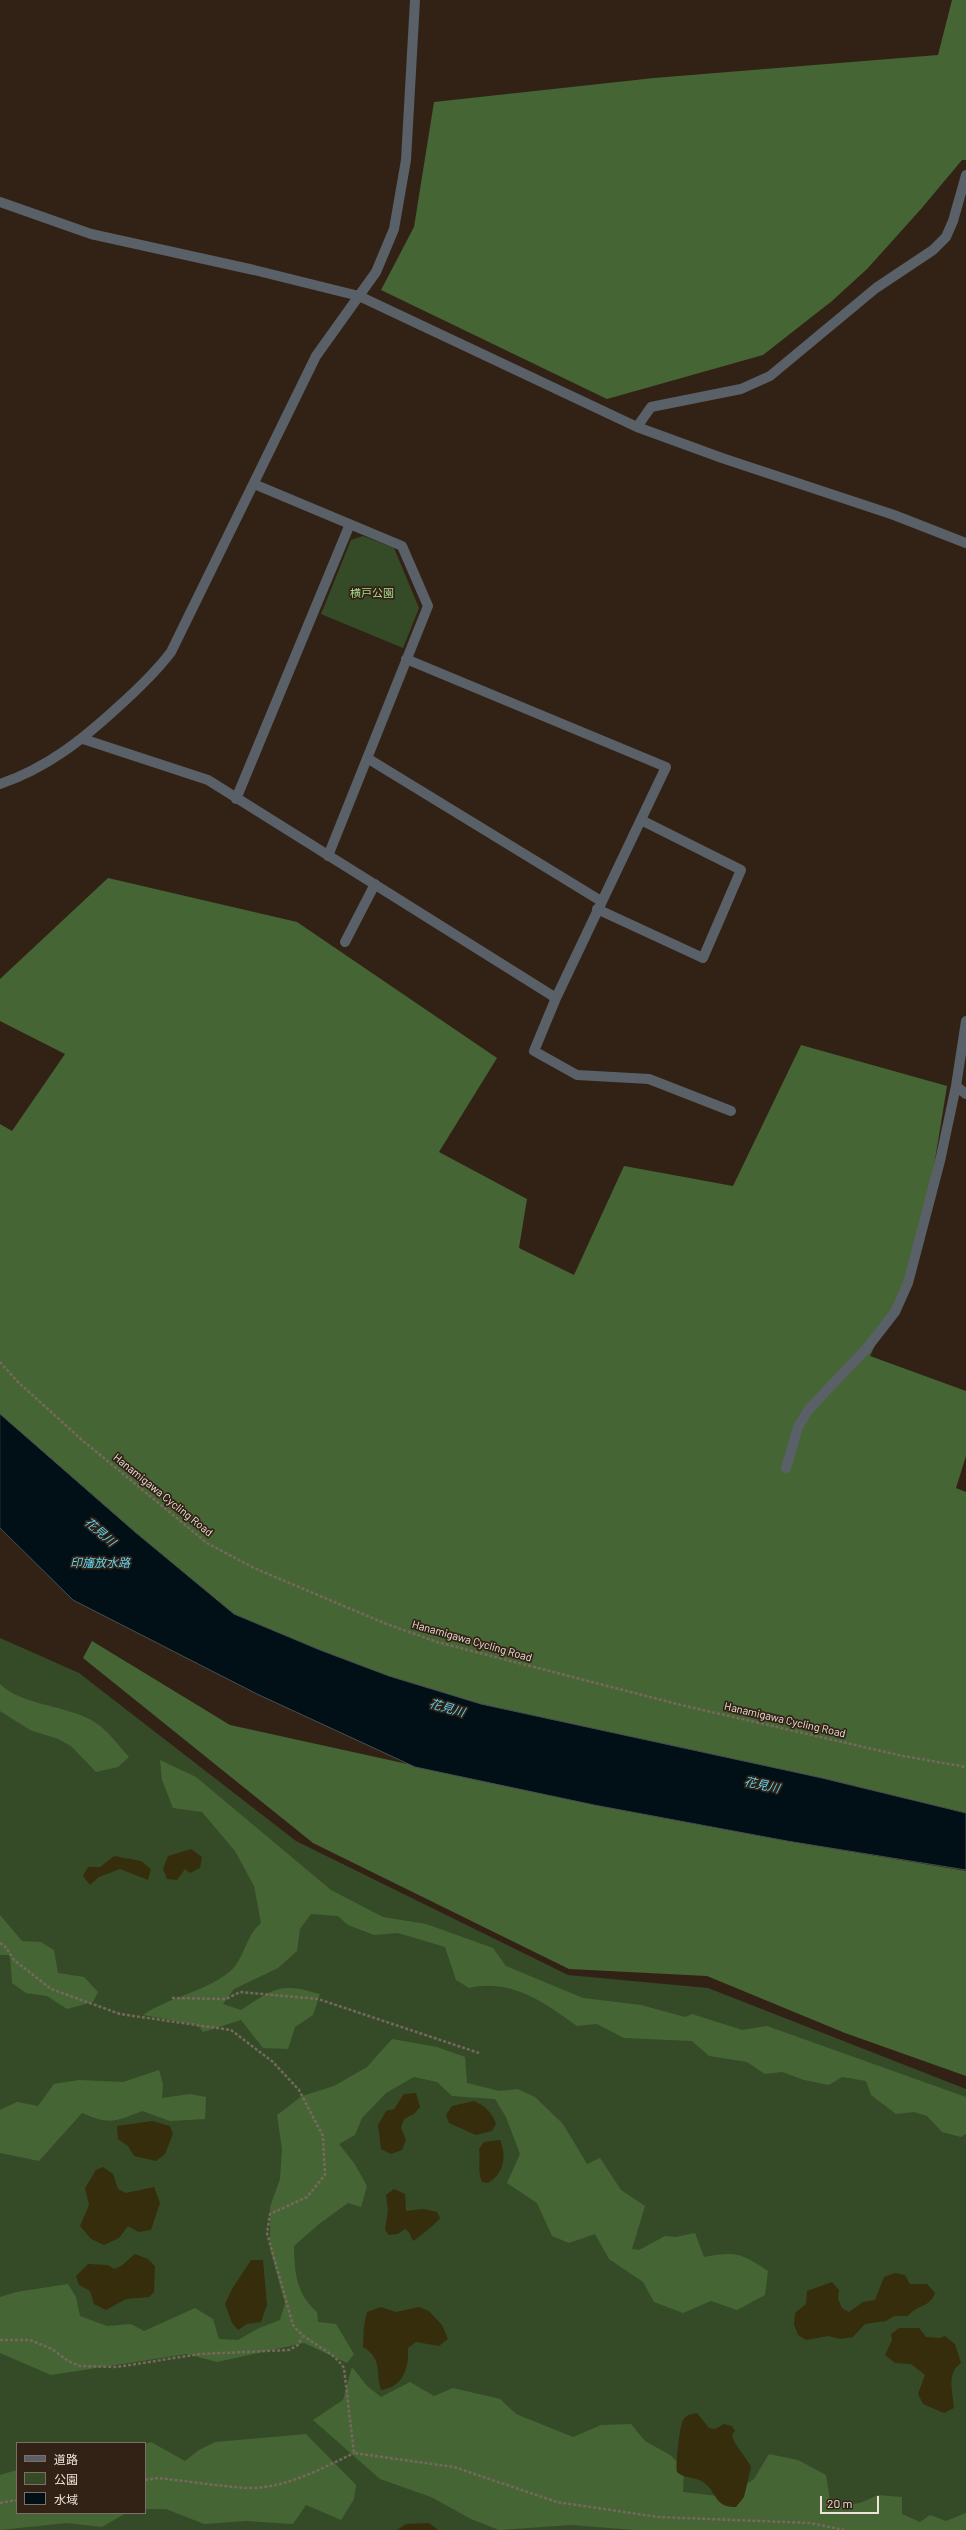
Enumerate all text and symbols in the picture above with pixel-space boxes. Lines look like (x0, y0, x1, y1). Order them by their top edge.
park label: 横戸公園 (350, 586, 394, 600)
street label: Hanamigawa Cycling Road (111, 1451, 215, 1539)
water label: 花見川 (82, 1515, 118, 1549)
water label: 印旛放水路 (70, 1556, 130, 1570)
street label: Hanamigawa Cycling Road (410, 1618, 534, 1664)
water label: 花見川 (428, 1696, 466, 1720)
street label: Hanamigawa Cycling Road (723, 1700, 847, 1740)
water label: 花見川 (743, 1774, 781, 1796)
legend (16, 2442, 146, 2514)
text: 道路 (54, 2452, 78, 2466)
text: 公園 (54, 2472, 78, 2486)
scale bar (822, 2488, 881, 2514)
text: 水域 (54, 2492, 78, 2506)
text: 20 m (827, 2496, 853, 2510)

